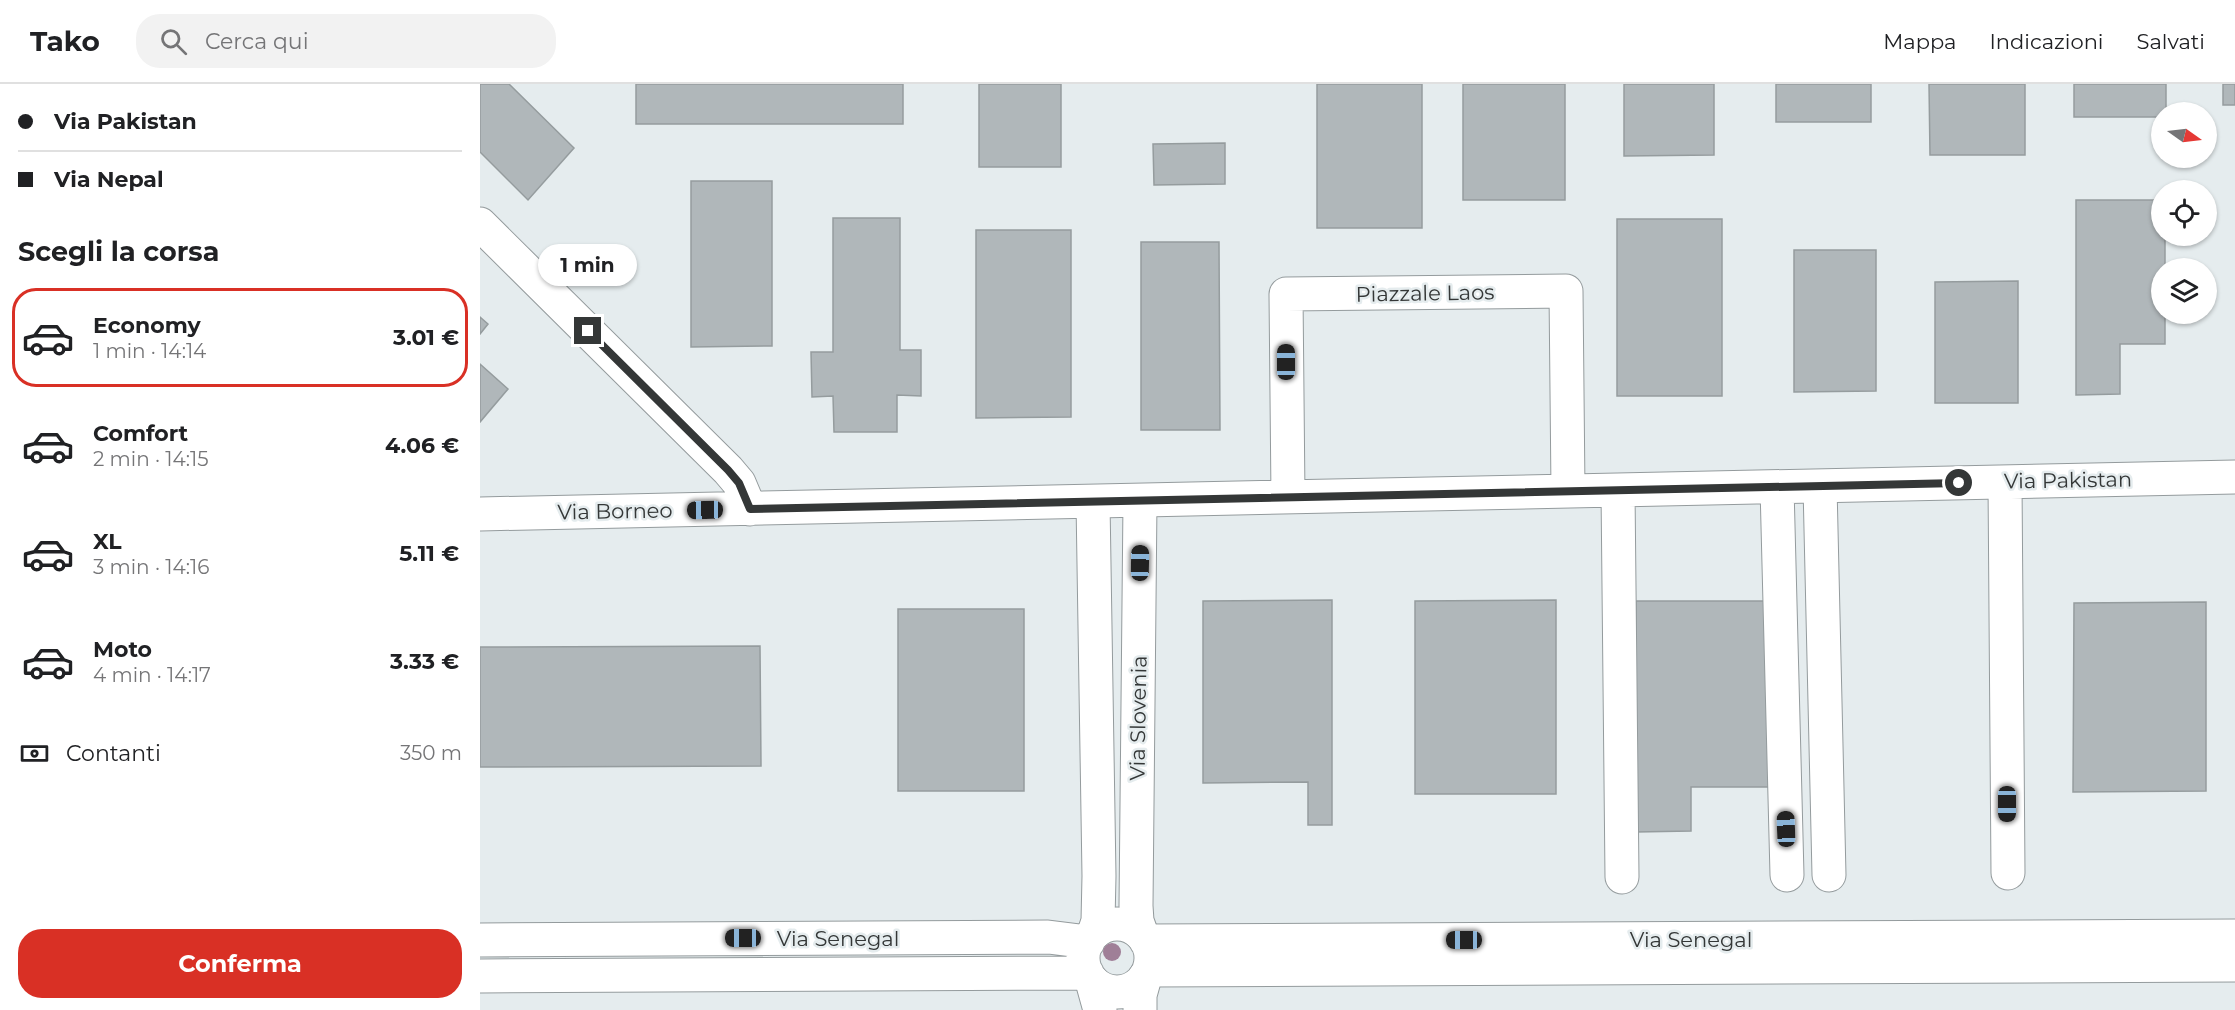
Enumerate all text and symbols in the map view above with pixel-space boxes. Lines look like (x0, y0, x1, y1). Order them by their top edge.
search box (136, 14, 556, 68)
text: Tako (30, 24, 100, 58)
icon: search (157, 25, 190, 58)
text: Cerca qui (205, 28, 309, 55)
text: Mappa (1883, 29, 1956, 54)
text: Indicazioni (1989, 29, 2104, 54)
text: Salvati (2137, 29, 2205, 54)
north arrow (2151, 102, 2217, 168)
map controls (2151, 102, 2217, 324)
text: Via Pakistan (54, 108, 197, 135)
text: Via Nepal (54, 166, 164, 193)
button: locate (2151, 180, 2217, 246)
text: Scegli la corsa (18, 235, 219, 268)
callout: 1 min (538, 244, 638, 286)
text: 1 min (560, 253, 615, 277)
button: layers (2151, 258, 2217, 324)
street label: Piazzale Laos (1355, 279, 1495, 307)
icon: car (21, 311, 75, 365)
text: Economy (93, 312, 201, 339)
route end (574, 317, 601, 344)
text: 3.01 € (393, 324, 459, 351)
text: 1 min · 14:14 (93, 339, 206, 363)
car (1277, 344, 1295, 380)
icon: car (21, 419, 75, 473)
text: Comfort (93, 420, 188, 447)
text: 4.06 € (385, 432, 459, 459)
text: 2 min · 14:15 (93, 447, 209, 471)
street label: Via Pakistan (2004, 466, 2132, 494)
route start (1945, 469, 1972, 496)
street label: Via Borneo (557, 497, 673, 525)
car (687, 501, 723, 519)
icon: car (21, 527, 75, 581)
text: XL (93, 528, 122, 555)
text: 5.11 € (399, 540, 459, 567)
car (1131, 545, 1149, 581)
text: 3 min · 14:16 (93, 555, 209, 579)
icon: car (21, 635, 75, 689)
text: Moto (93, 636, 152, 663)
text: 3.33 € (390, 648, 459, 675)
street label: Via Slovenia (1124, 655, 1152, 781)
text: 4 min · 14:17 (93, 663, 211, 687)
icon: cash (18, 737, 51, 770)
text: Contanti (66, 740, 161, 767)
text: 350 m (400, 741, 462, 765)
car (1998, 786, 2016, 822)
car (1776, 811, 1796, 847)
street label: Via Senegal (777, 926, 899, 951)
street label: Via Senegal (1630, 927, 1752, 952)
button: Conferma (18, 929, 462, 998)
car (725, 929, 761, 947)
car (1446, 931, 1482, 949)

